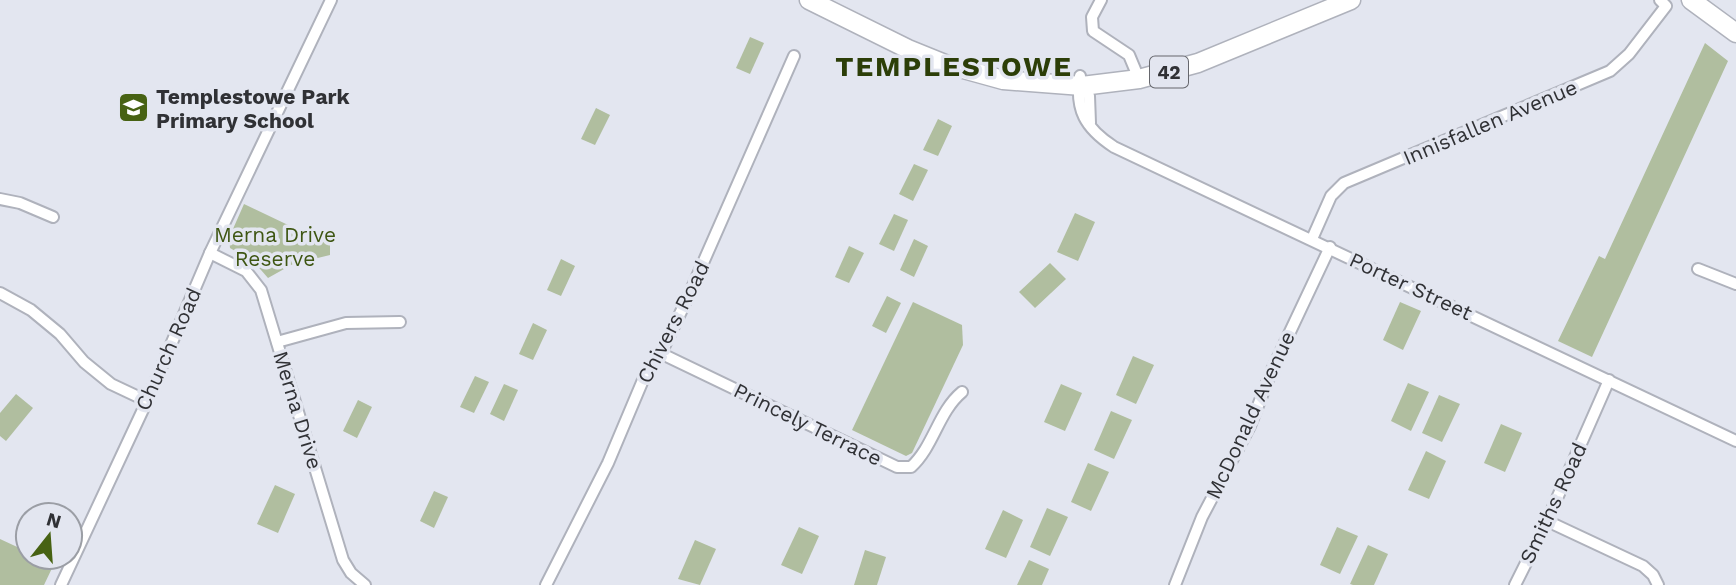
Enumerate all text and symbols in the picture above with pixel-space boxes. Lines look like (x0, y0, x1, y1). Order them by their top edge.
district label: TEMPLESTOWE (835, 50, 1073, 83)
road number: 42 (1150, 57, 1188, 88)
street label: Innisfallen Avenue (1399, 74, 1581, 170)
place label: Templestowe Park Primary School (156, 84, 351, 133)
school or university icon: Templestowe Park Primary School (116, 91, 150, 125)
park label: Merna Drive Reserve (214, 222, 336, 271)
street label: Porter Street (1346, 247, 1477, 325)
street label: Chivers Road (632, 257, 714, 387)
street label: Church Road (130, 284, 206, 414)
street label: McDonald Avenue (1200, 327, 1300, 503)
street label: Merna Drive (268, 348, 328, 472)
street label: Princely Terrace (730, 377, 886, 471)
street label: Smiths Road (1514, 439, 1592, 567)
north arrow (14, 501, 84, 571)
text: N (44, 507, 64, 533)

